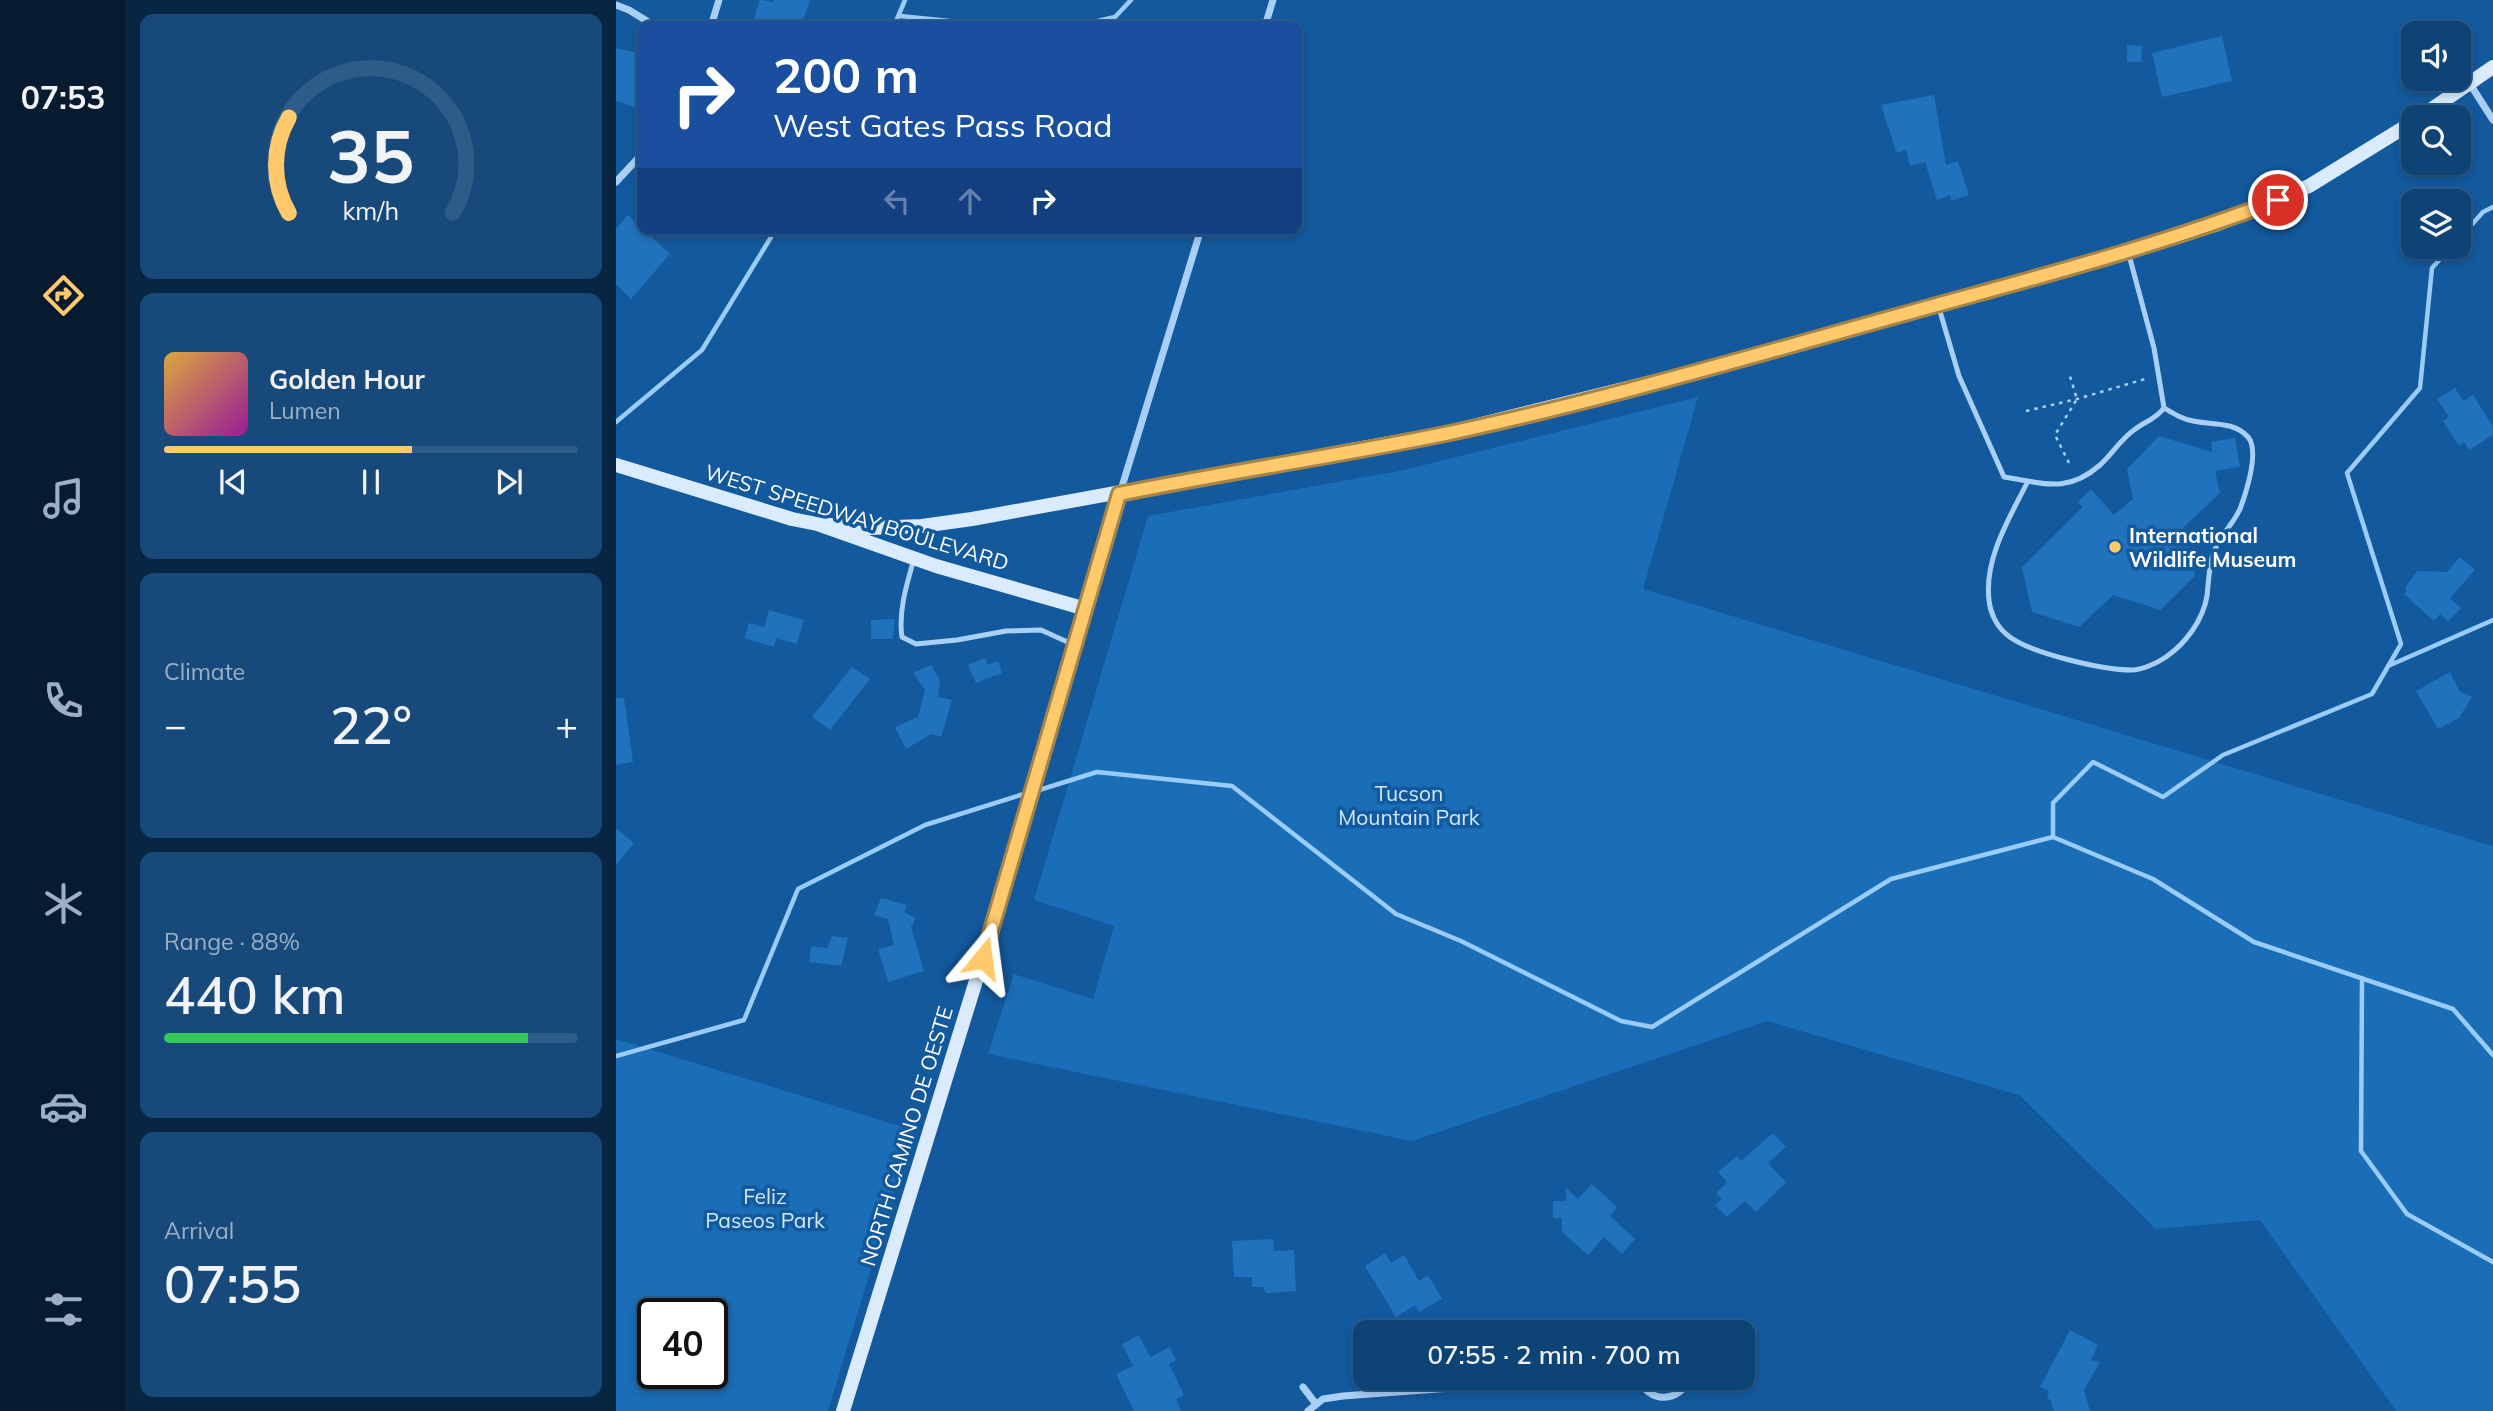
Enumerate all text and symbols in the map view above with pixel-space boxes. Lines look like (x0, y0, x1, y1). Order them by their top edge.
map controls (2401, 21, 2471, 259)
button: sound (2401, 21, 2471, 91)
text: 200 m (773, 44, 919, 105)
icon: right (658, 49, 749, 140)
text: 07:53 (21, 77, 105, 117)
text: West Gates Pass Road (773, 105, 1112, 145)
button: search (2401, 105, 2471, 175)
text: 35 (327, 110, 415, 201)
pin (2248, 170, 2308, 230)
icon: arrive (2259, 181, 2297, 219)
icon: left (878, 182, 916, 220)
icon: ahead (951, 182, 989, 220)
icon: right (1024, 182, 1062, 220)
button: layers (2401, 189, 2471, 259)
text: km/h (343, 195, 399, 226)
icon: directions (39, 271, 88, 320)
text: Golden Hour (269, 363, 425, 396)
text: Lumen (269, 396, 341, 425)
street label: WEST SPEEDWAY BOULEVARD (702, 458, 1012, 576)
icon: previous (214, 463, 252, 501)
icon: pause (352, 463, 390, 501)
icon: next (490, 463, 528, 501)
icon: music (39, 474, 88, 523)
place label: International Wildlife Museum (2129, 522, 2296, 572)
marker: International Wildlife Museum (2107, 539, 2123, 555)
text: Climate (164, 657, 245, 686)
icon: phone (39, 676, 88, 725)
text: 22° (330, 692, 412, 757)
text: − (164, 701, 187, 749)
text: + (555, 701, 578, 749)
park label: Tucson Mountain Park (1338, 780, 1480, 830)
icon: climate (39, 879, 88, 928)
position arrow (946, 921, 1020, 995)
text: Range · 88% (164, 927, 300, 956)
text: 440 km (164, 962, 345, 1027)
street label: NORTH CAMINO DE OESTE (854, 1003, 958, 1269)
icon: car (39, 1082, 88, 1131)
park label: Feliz Paseos Park (705, 1183, 825, 1233)
text: Arrival (164, 1216, 234, 1245)
text: 07:55 (164, 1251, 301, 1316)
icon: filters (39, 1285, 88, 1334)
speed limit sign: 40 (637, 1298, 728, 1389)
text: 07:55 · 2 min · 700 m (1427, 1338, 1681, 1371)

